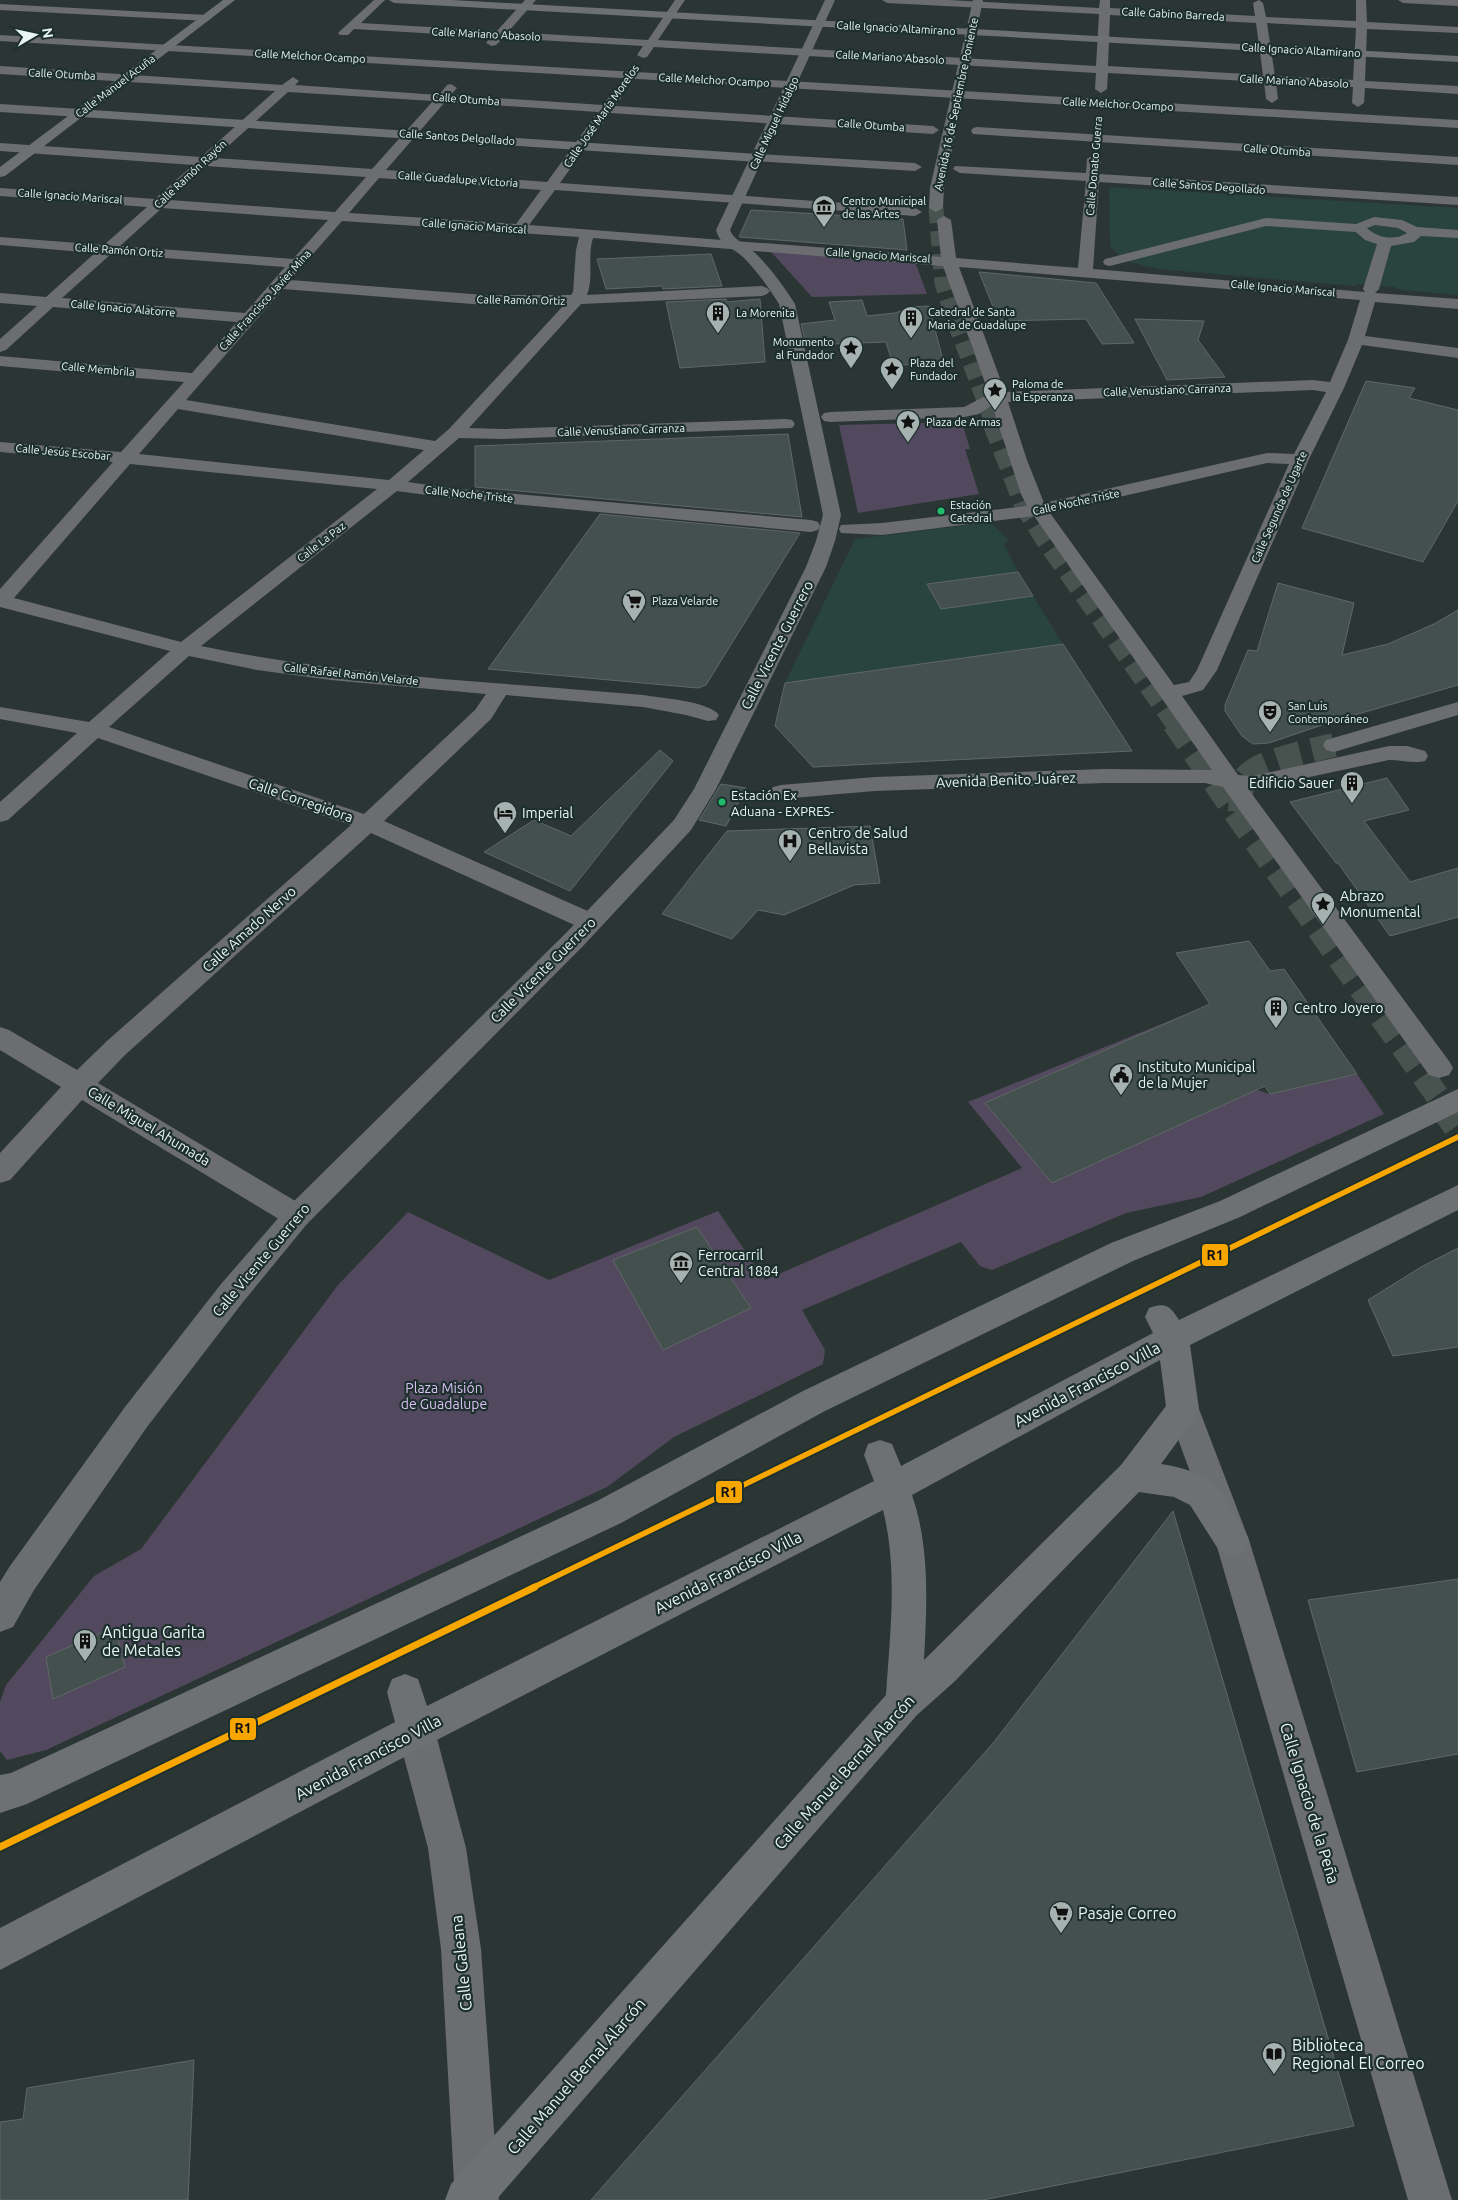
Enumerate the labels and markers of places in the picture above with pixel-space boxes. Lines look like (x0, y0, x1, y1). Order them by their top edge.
museum icon: Centro Municipal de las Artes (811, 194, 837, 228)
place label: Centro Municipal de las Artes (842, 195, 926, 220)
building icon: La Morenita (705, 300, 731, 334)
building icon: Catedral de Santa Maria de Guadalupe (898, 305, 924, 339)
place label: Catedral de Santa Maria de Guadalupe (928, 306, 1026, 331)
place label: La Morenita (736, 307, 795, 319)
place icon: Monumento al Fundador (838, 335, 864, 369)
place label: Monumento al Fundador (773, 336, 835, 361)
place icon: Plaza del Fundador (879, 356, 905, 390)
place label: Plaza del Fundador (910, 357, 958, 382)
place icon: Paloma de la Esperanza (982, 377, 1008, 411)
place label: Paloma de la Esperanza (1012, 378, 1073, 403)
place icon: Plaza de Armas (895, 409, 921, 443)
place label: Plaza de Armas (926, 416, 1001, 428)
place label: Estación Catedral (950, 499, 992, 524)
marker: Estación Catedral (936, 506, 946, 516)
supermarket icon: Plaza Velarde (621, 588, 647, 622)
place label: Plaza Velarde (652, 595, 718, 607)
theatre icon: San Luis Contemporáneo (1257, 699, 1283, 733)
place label: San Luis Contemporáneo (1288, 700, 1369, 725)
building icon: Edificio Sauer (1339, 770, 1365, 804)
place label: Edificio Sauer (1249, 775, 1335, 791)
place label: Estación Ex Aduana - EXPRES- (731, 788, 834, 818)
marker: Estación Ex Aduana - EXPRES- (717, 797, 727, 807)
hotel icon: Imperial (492, 800, 518, 834)
place label: Imperial (522, 805, 573, 821)
place label: Centro de Salud Bellavista (808, 825, 908, 857)
hospital icon: Centro de Salud Bellavista (777, 828, 803, 862)
place label: Abrazo Monumental (1340, 888, 1421, 920)
place icon: Abrazo Monumental (1310, 891, 1336, 925)
building icon: Centro Joyero (1263, 995, 1289, 1029)
place label: Centro Joyero (1294, 1000, 1383, 1016)
place label: Instituto Municipal de la Mujer (1138, 1059, 1256, 1091)
public building icon: Instituto Municipal de la Mujer (1108, 1062, 1134, 1096)
place label: Ferrocarril Central 1884 (698, 1247, 779, 1279)
museum icon: Ferrocarril Central 1884 (668, 1250, 694, 1284)
place label: Antigua Garita de Metales (102, 1623, 205, 1659)
building icon: Antigua Garita de Metales (72, 1628, 98, 1662)
supermarket icon: Pasaje Correo (1048, 1900, 1074, 1934)
place label: Pasaje Correo (1078, 1904, 1177, 1922)
place label: Biblioteca Regional El Correo (1292, 2036, 1425, 2072)
library icon: Biblioteca Regional El Correo (1261, 2041, 1287, 2075)

